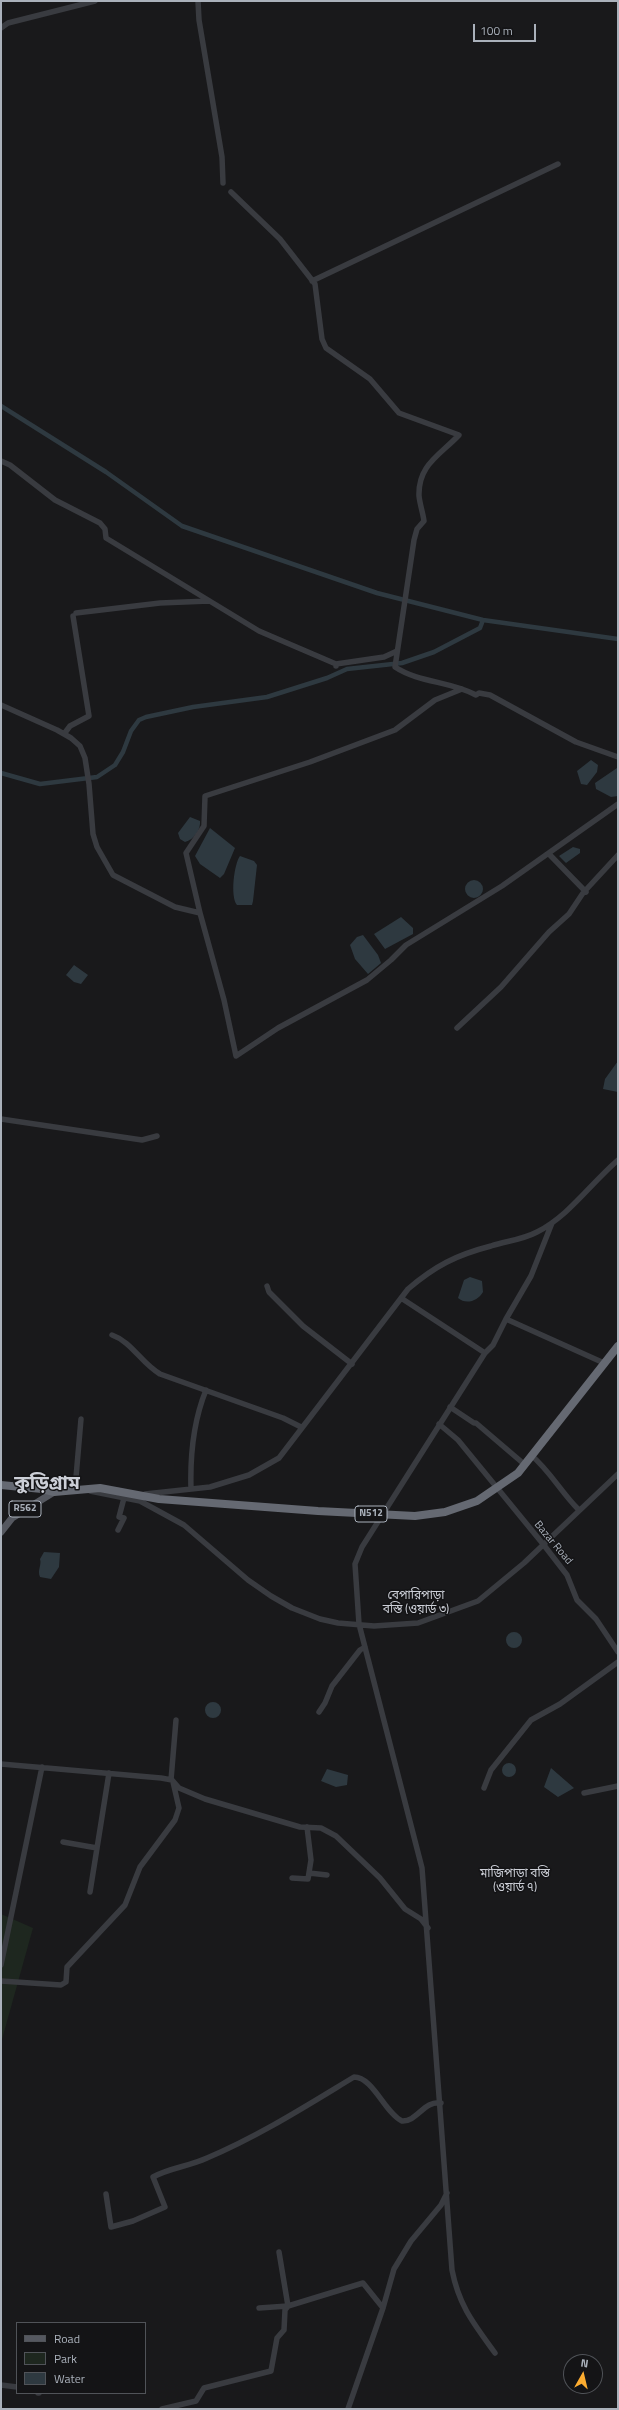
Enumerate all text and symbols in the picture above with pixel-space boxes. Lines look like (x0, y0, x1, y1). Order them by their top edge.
scale bar (475, 16, 538, 42)
text: 100 m (480, 21, 513, 40)
district label: কুড়িগ্রাম (14, 1473, 80, 1495)
road number: R562 (9, 1501, 41, 1517)
road number: N512 (355, 1506, 387, 1522)
street label: Bazar Road (531, 1519, 575, 1567)
district label: বেপারিপাড়া বস্তি (ওয়ার্ড ৩) (383, 1589, 449, 1617)
district label: মাজিপাড়া বস্তি (ওয়ার্ড ৭) (480, 1867, 550, 1895)
legend (16, 2322, 146, 2394)
text: Road (54, 2329, 80, 2348)
text: Park (54, 2349, 77, 2368)
north arrow (563, 2354, 603, 2394)
text: N (580, 2355, 589, 2372)
text: Water (54, 2369, 85, 2388)

